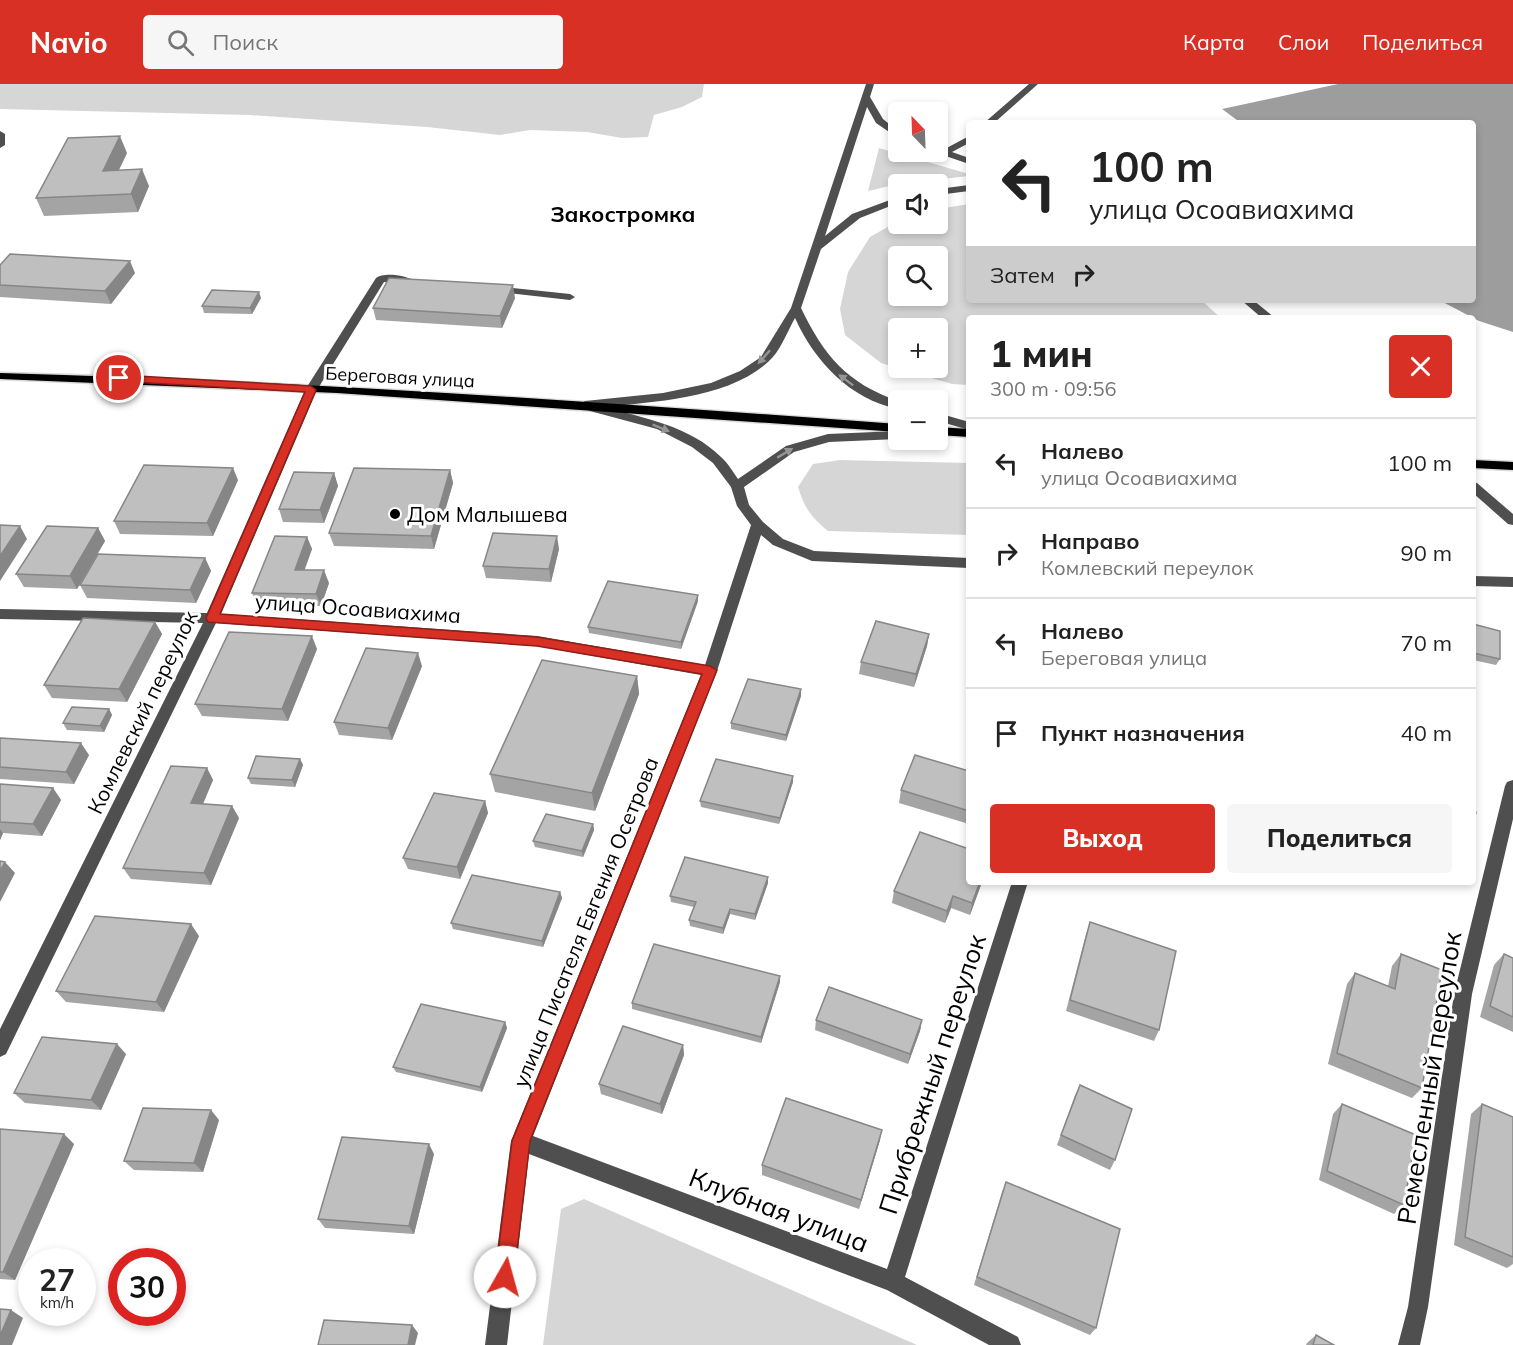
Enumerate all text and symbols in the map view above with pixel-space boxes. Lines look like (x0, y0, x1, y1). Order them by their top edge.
search box (143, 15, 563, 69)
text: Navio (30, 25, 107, 60)
icon: search (164, 26, 197, 59)
text: Поиск (212, 28, 278, 56)
text: Карта (1183, 29, 1245, 55)
text: Слои (1278, 29, 1329, 55)
text: Поделиться (1362, 29, 1483, 55)
north arrow (888, 102, 948, 162)
map controls (888, 102, 948, 450)
text: 100 m (1089, 140, 1214, 193)
icon: left (990, 144, 1068, 222)
button: sound (888, 174, 948, 234)
text: улица Осоавиахима (1089, 192, 1354, 226)
district label: Закостромка (550, 200, 696, 228)
button: search (888, 246, 948, 306)
icon: right (1067, 258, 1100, 291)
text: Затем (990, 261, 1055, 289)
button: + (888, 318, 948, 378)
text: 1 мин (990, 331, 1093, 376)
button: close (1389, 335, 1452, 398)
one-way arrow (757, 349, 771, 364)
pin (93, 352, 144, 403)
icon: arrive (102, 361, 135, 394)
street label: Береговая улица (325, 362, 475, 392)
one-way arrow (839, 374, 855, 386)
text: 300 m · 09:56 (990, 376, 1116, 401)
button: − (888, 390, 948, 450)
one-way arrow (652, 424, 670, 433)
text: Налево (1041, 437, 1124, 465)
icon: left (990, 447, 1023, 480)
one-way arrow (777, 448, 794, 458)
text: 100 m (1387, 449, 1452, 477)
text: улица Осоавиахима (1041, 465, 1238, 490)
place label: Дом Малышева (407, 501, 568, 527)
marker: Дом Малышева (388, 507, 402, 521)
text: Направо (1041, 527, 1139, 555)
icon: right (990, 537, 1023, 570)
text: 90 m (1401, 539, 1452, 567)
text: Комлевский переулок (1041, 555, 1253, 580)
street label: улица Осоавиахима (254, 588, 462, 628)
street label: Комлевский переулок (81, 605, 203, 818)
text: Налево (1041, 617, 1124, 645)
icon: left (990, 627, 1023, 660)
text: 70 m (1401, 629, 1452, 657)
text: Береговая улица (1041, 645, 1207, 670)
icon: arrive (990, 717, 1023, 750)
text: Пункт назначения (1041, 719, 1245, 747)
text: 40 m (1401, 719, 1452, 747)
street label: улица Писателя Евгения Осетрова (507, 753, 663, 1091)
button: Выход (990, 804, 1215, 873)
button: Поделиться (1227, 804, 1452, 873)
street label: Ремесленный переулок (1390, 929, 1468, 1227)
street label: Прибрежный переулок (871, 930, 993, 1218)
street label: Клубная улица (684, 1161, 874, 1259)
position arrow (473, 1245, 537, 1309)
speed limit sign: 30 (108, 1248, 186, 1326)
text: 27 (39, 1261, 75, 1299)
text: km/h (40, 1293, 74, 1312)

